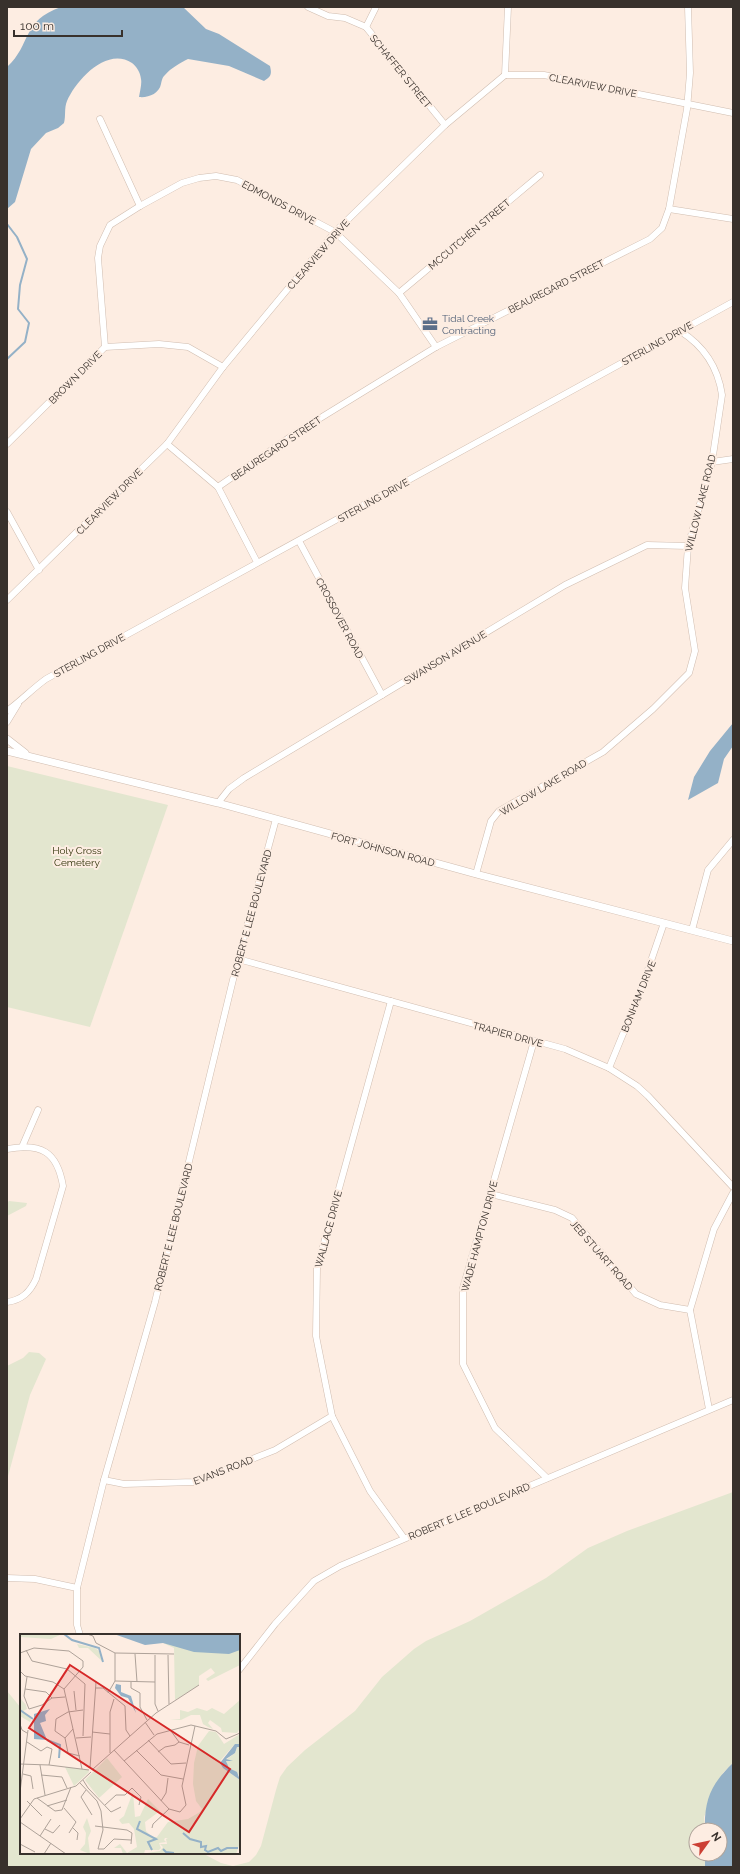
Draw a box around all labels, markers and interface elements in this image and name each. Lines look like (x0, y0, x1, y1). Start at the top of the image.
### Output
scale bar (14, 12, 122, 38)
text: 100 m (20, 19, 54, 33)
street label: SCHAFFER STREET (368, 32, 434, 110)
street label: CLEARVIEW DRIVE (548, 72, 638, 99)
street label: EDMONDS DRIVE (240, 178, 318, 227)
street label: MCCUTCHEN STREET (426, 197, 512, 272)
street label: CLEARVIEW DRIVE (285, 217, 352, 292)
street label: BEAUREGARD STREET (506, 257, 606, 315)
place label: Tidal Creek Contracting (442, 313, 496, 336)
office icon: Tidal Creek Contracting (421, 315, 439, 333)
street label: STERLING DRIVE (620, 319, 695, 368)
street label: BROWN DRIVE (47, 349, 104, 406)
street label: BEAUREGARD STREET (229, 414, 323, 483)
street label: WILLOW LAKE ROAD (683, 453, 718, 553)
street label: CLEARVIEW DRIVE (74, 466, 145, 537)
street label: STERLING DRIVE (336, 476, 411, 525)
street label: CROSSOVER ROAD (314, 576, 366, 661)
street label: SWANSON AVENUE (402, 628, 488, 686)
street label: STERLING DRIVE (52, 631, 127, 680)
street label: WILLOW LAKE ROAD (498, 757, 589, 818)
street label: FORT JOHNSON ROAD (330, 830, 436, 869)
park label: Holy Cross Cemetery (52, 845, 102, 868)
street label: ROBERT E LEE BOULEVARD (229, 848, 274, 978)
street label: BONHAM DRIVE (619, 959, 658, 1034)
street label: TRAPIER DRIVE (472, 1020, 544, 1049)
street label: ROBERT E LEE BOULEVARD (152, 1162, 195, 1292)
street label: WADE HAMPTON DRIVE (459, 1180, 500, 1293)
street label: WALLACE DRIVE (313, 1189, 344, 1269)
street label: JEB STUART ROAD (568, 1218, 635, 1292)
street label: EVANS ROAD (192, 1454, 255, 1487)
street label: ROBERT E LEE BOULEVARD (407, 1481, 532, 1542)
inset map (20, 1634, 240, 1854)
north arrow (688, 1822, 728, 1862)
text: N (708, 1830, 724, 1844)

